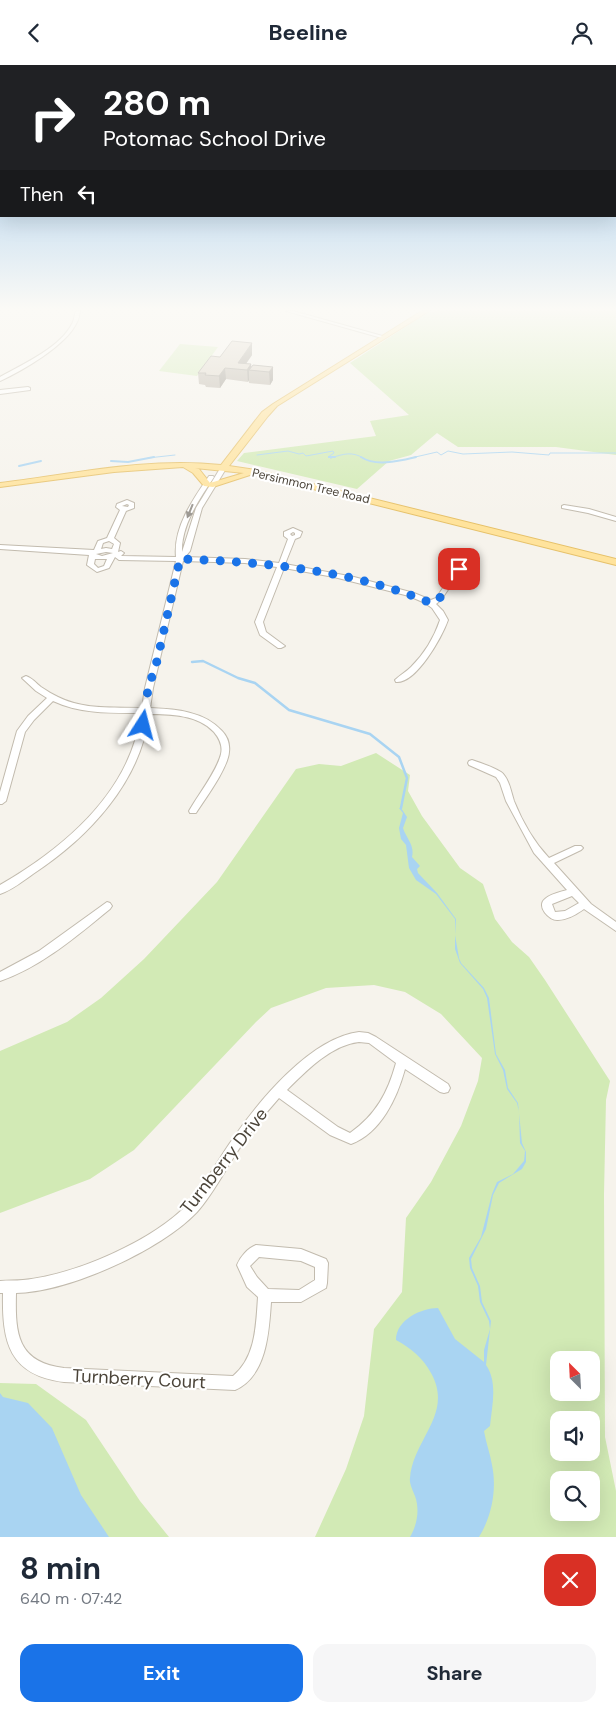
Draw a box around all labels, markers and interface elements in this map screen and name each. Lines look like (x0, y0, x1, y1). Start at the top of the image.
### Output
text: Beeline (268, 18, 348, 47)
icon: back (20, 19, 48, 47)
icon: person (568, 19, 596, 47)
text: 280 m (103, 80, 211, 126)
icon: right (20, 85, 85, 150)
text: Potomac School Drive (103, 124, 326, 153)
icon: left (73, 180, 101, 208)
text: Then (20, 182, 63, 207)
street label: Persimmon Tree Road (251, 465, 371, 507)
one-way arrow (186, 504, 194, 518)
pin (438, 548, 480, 590)
icon: arrive (445, 555, 473, 583)
position arrow (116, 698, 168, 750)
street label: Turnberry Drive (175, 1103, 273, 1219)
north arrow (550, 1351, 600, 1401)
map controls (550, 1351, 600, 1521)
street label: Turnberry Court (72, 1364, 206, 1394)
button: sound (550, 1411, 600, 1461)
button: search (550, 1471, 600, 1521)
text: 8 min (20, 1549, 101, 1588)
button: close (544, 1554, 596, 1606)
text: 640 m · 07:42 (20, 1588, 122, 1609)
button: Exit (20, 1644, 303, 1702)
button: Share (313, 1644, 596, 1702)

